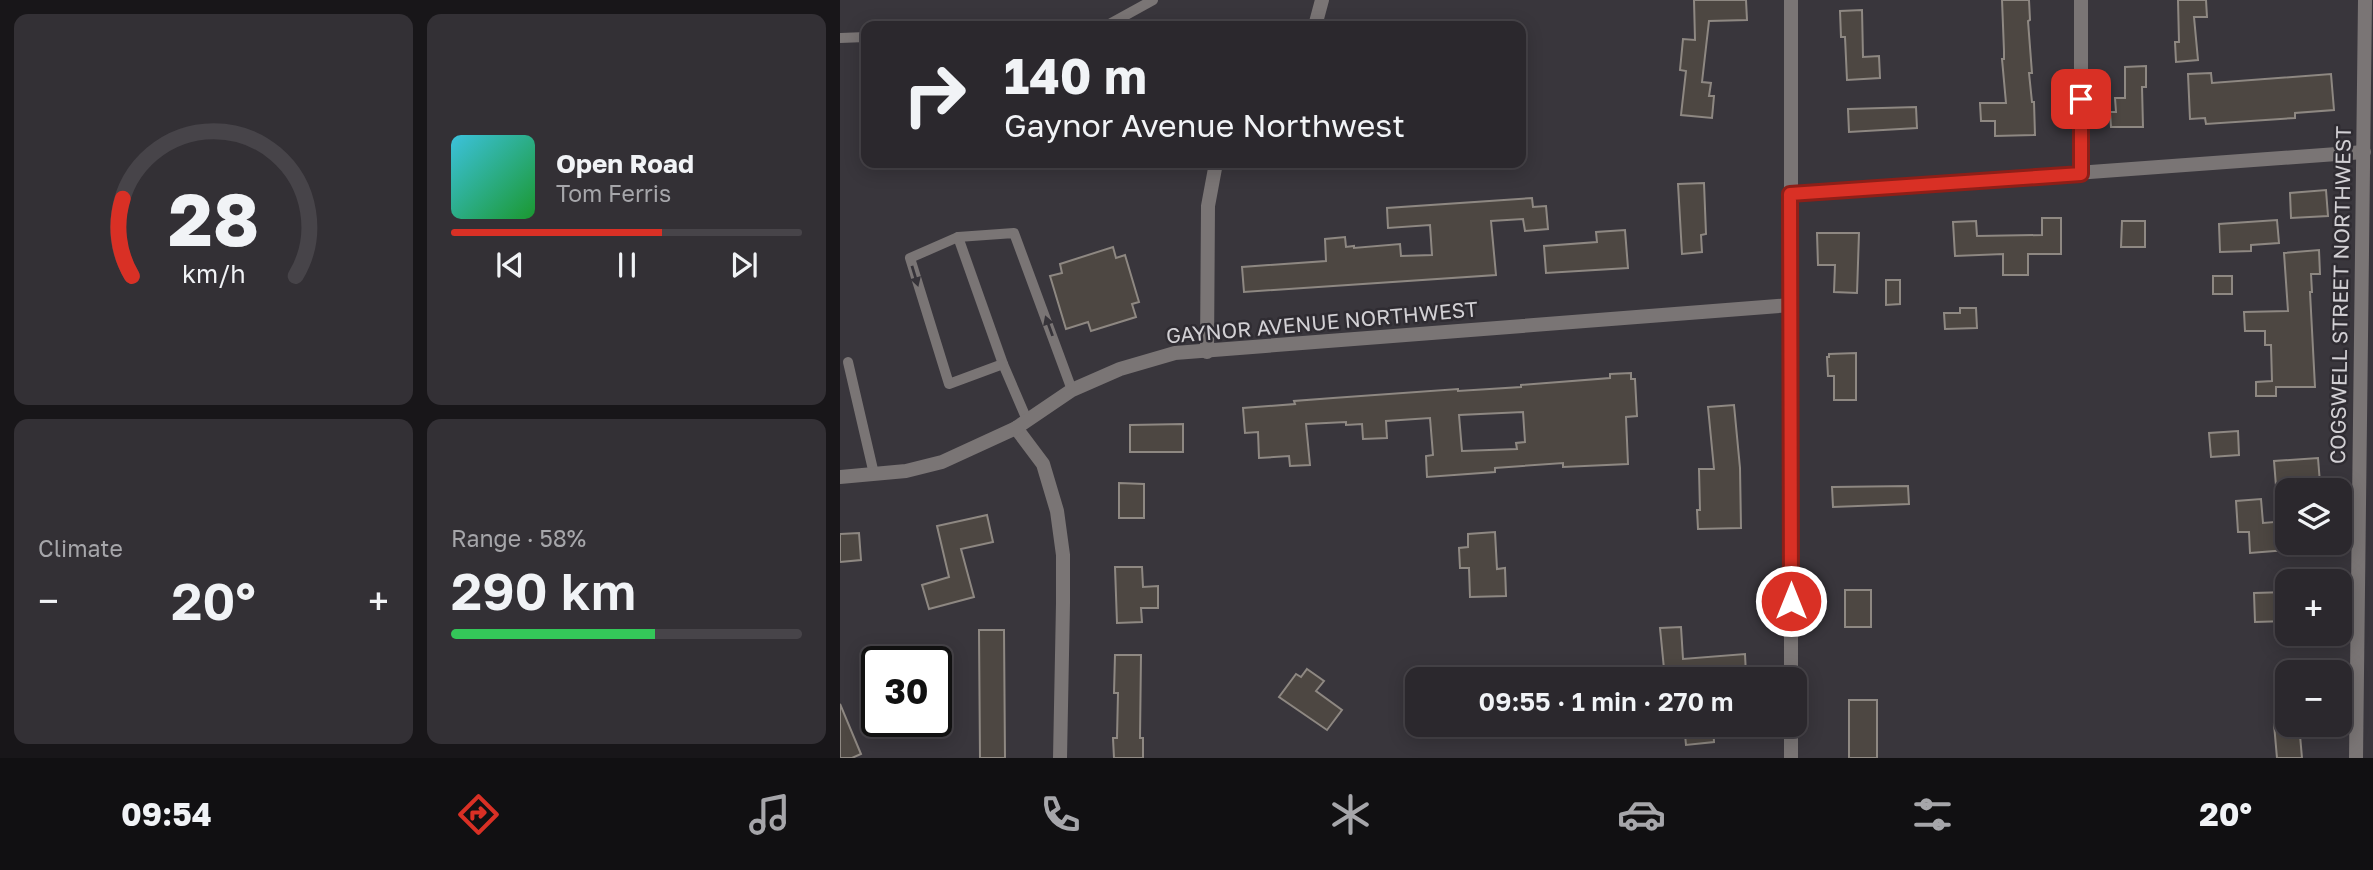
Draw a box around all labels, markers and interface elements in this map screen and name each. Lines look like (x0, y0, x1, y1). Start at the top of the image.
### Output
text: 140 m (1004, 46, 1147, 105)
icon: right (889, 49, 980, 140)
pin (2051, 69, 2111, 129)
icon: arrive (2062, 80, 2100, 118)
text: Gaynor Avenue Northwest (1004, 106, 1405, 144)
street label: COGSWELL STREET NORTHWEST (2324, 126, 2356, 464)
text: Open Road (556, 148, 694, 179)
text: 28 (168, 175, 259, 262)
text: Tom Ferris (556, 179, 671, 207)
icon: previous (491, 246, 529, 284)
icon: pause (608, 246, 646, 284)
icon: next (725, 246, 763, 284)
text: km/h (182, 258, 245, 289)
one-way arrow (911, 266, 921, 287)
street label: GAYNOR AVENUE NORTHWEST (1165, 295, 1479, 349)
one-way arrow (1043, 316, 1054, 337)
map controls (2275, 478, 2352, 737)
button: layers (2275, 478, 2352, 555)
text: Range · 58% (451, 524, 586, 552)
text: Climate (38, 534, 123, 562)
text: 290 km (451, 559, 636, 621)
position arrow (1754, 564, 1828, 638)
text: 20° (171, 569, 256, 631)
button: + (2275, 569, 2352, 646)
text: − (38, 578, 59, 623)
text: + (368, 578, 389, 623)
speed limit sign: 30 (861, 646, 952, 737)
button: − (2275, 660, 2352, 737)
text: 09:55 · 1 min · 270 m (1479, 686, 1733, 717)
icon: directions (454, 790, 503, 839)
icon: music (745, 790, 794, 839)
icon: phone (1036, 790, 1085, 839)
icon: climate (1326, 790, 1375, 839)
icon: car (1617, 790, 1666, 839)
icon: filters (1908, 790, 1957, 839)
text: 09:54 (121, 795, 212, 833)
text: 20° (2199, 795, 2252, 833)

